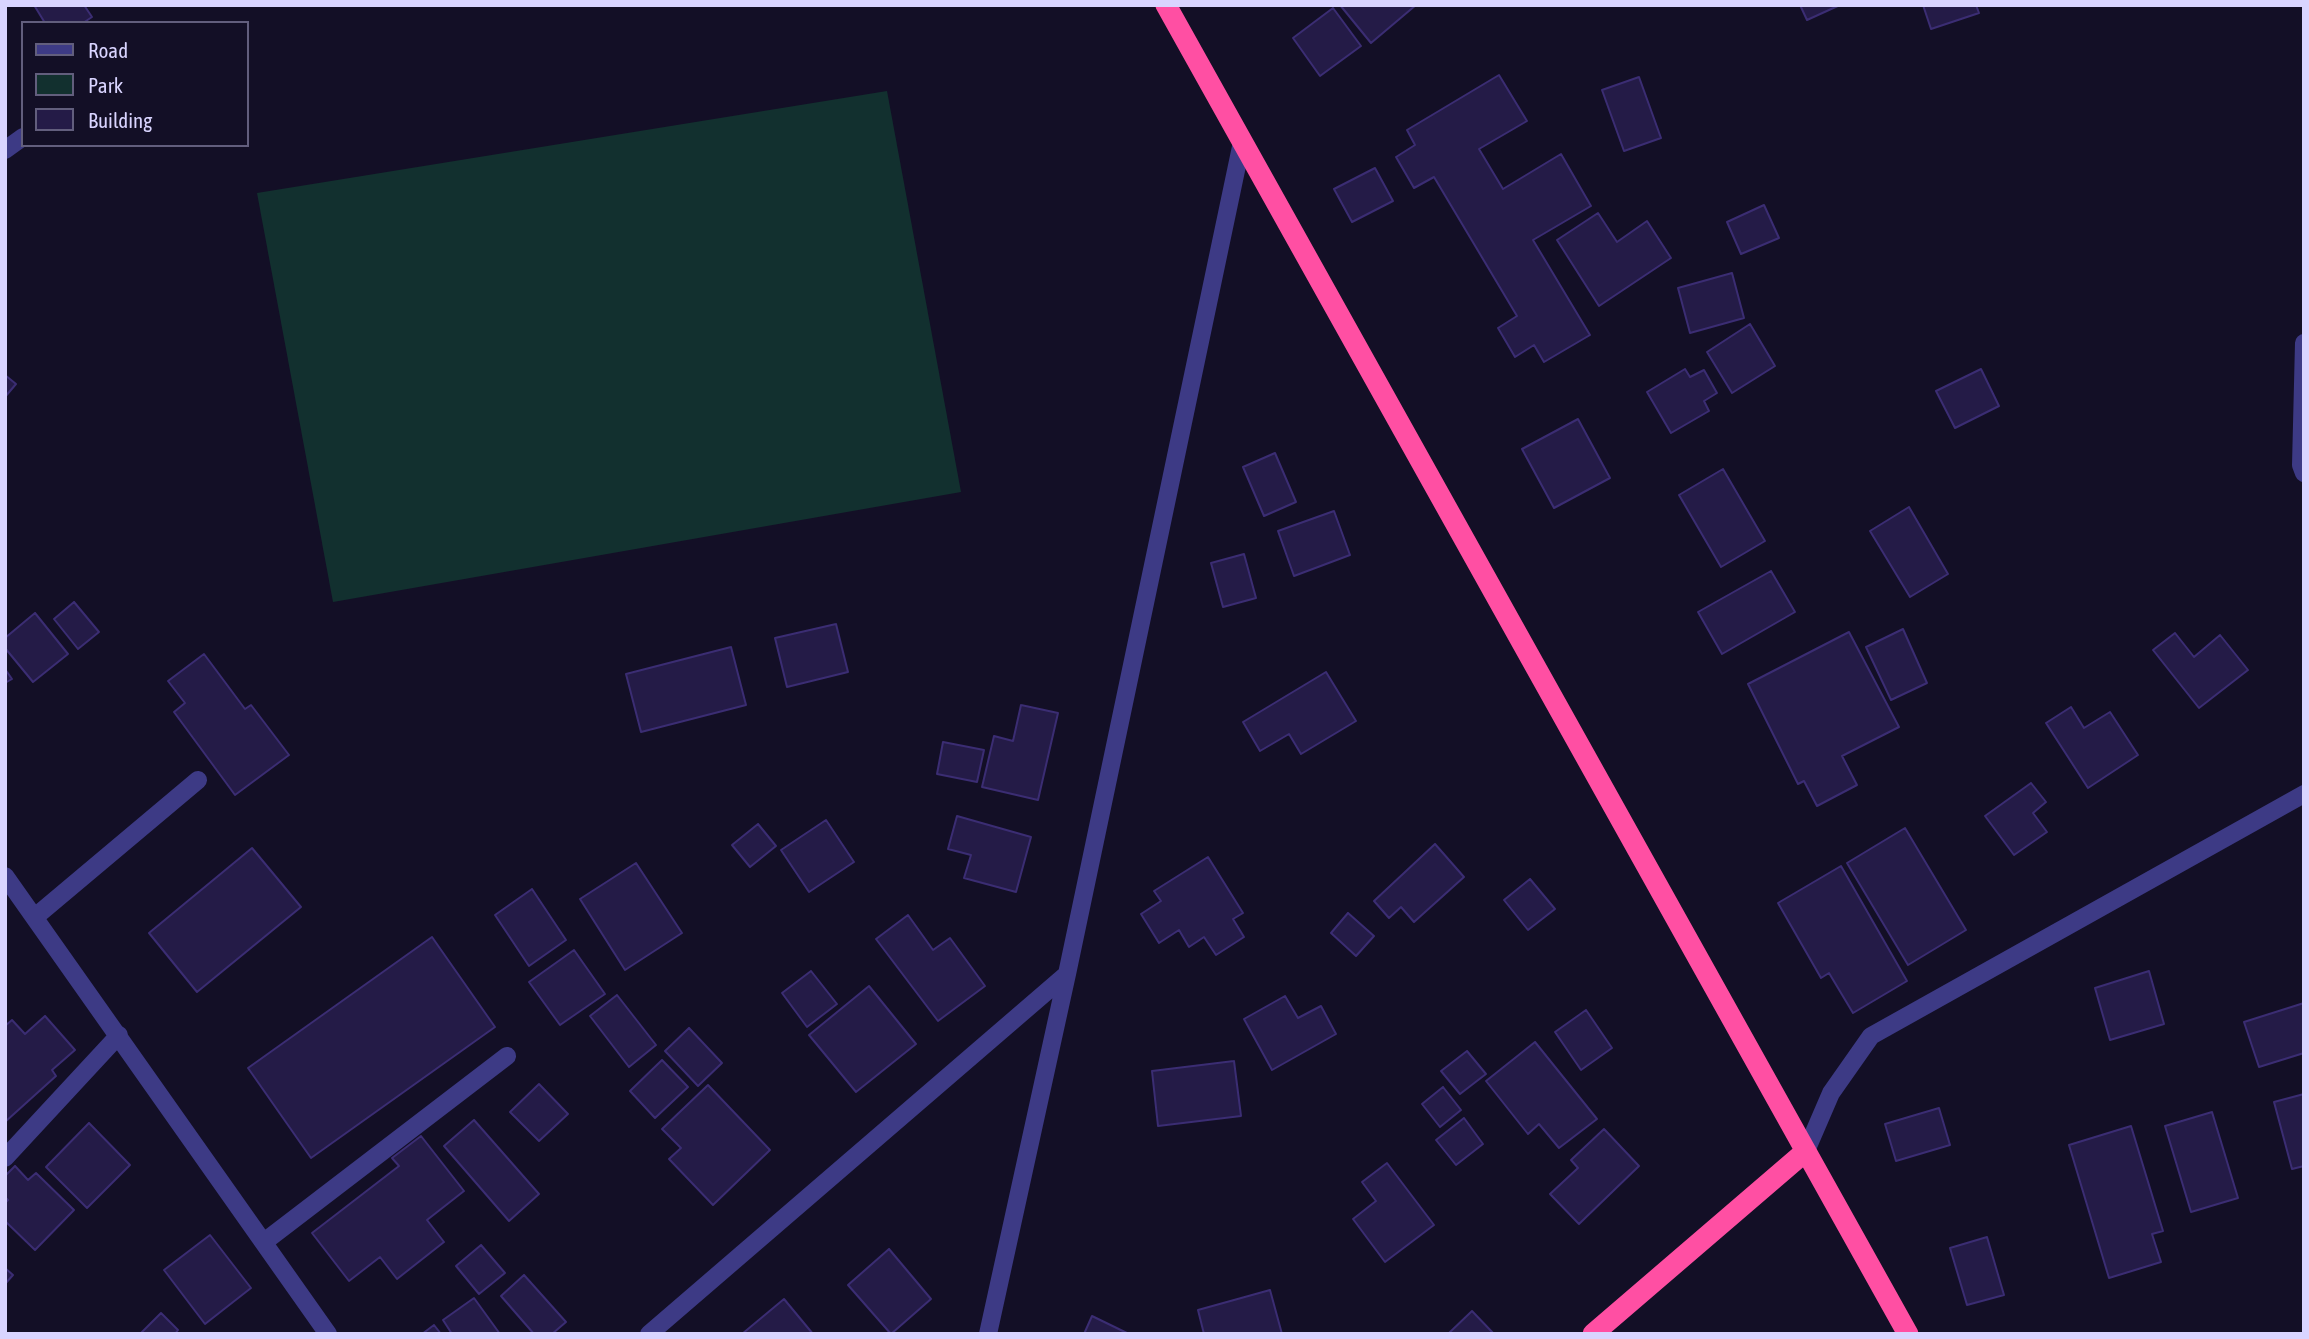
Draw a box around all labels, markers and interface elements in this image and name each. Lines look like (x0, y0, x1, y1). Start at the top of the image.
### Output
legend (21, 21, 248, 147)
text: Road (88, 38, 128, 62)
text: Park (88, 73, 123, 97)
text: Building (88, 108, 152, 132)

